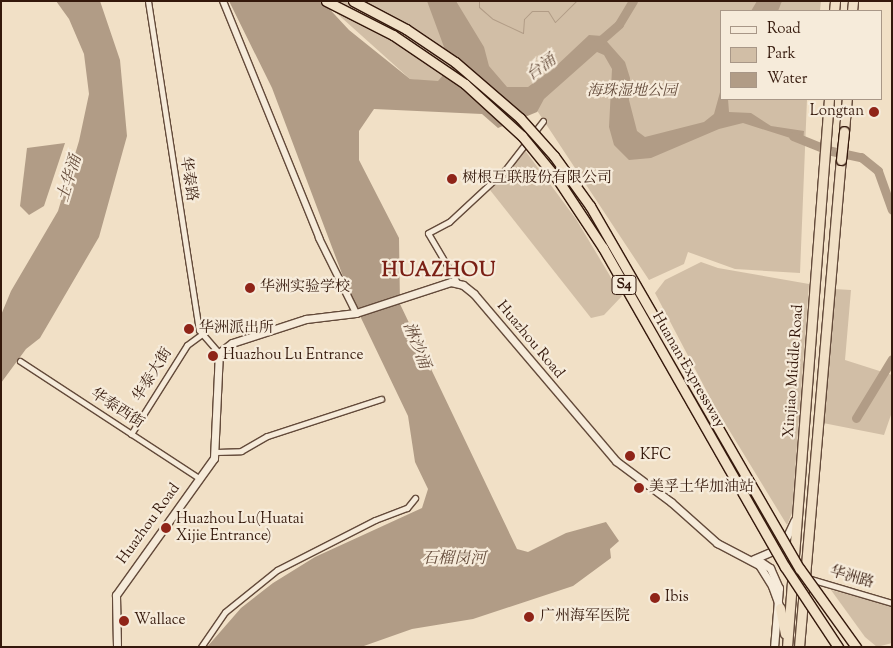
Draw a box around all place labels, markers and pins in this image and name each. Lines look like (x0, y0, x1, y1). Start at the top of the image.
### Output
place label: Longtan (810, 103, 864, 121)
marker: Longtan (868, 106, 880, 118)
place label: 树根互联股份有限公司 (462, 170, 612, 188)
marker: 树根互联股份有限公司 (446, 173, 458, 185)
place label: 华洲实验学校 (260, 279, 350, 297)
marker: 华洲实验学校 (244, 282, 256, 294)
place label: 华洲派出所 (199, 320, 274, 338)
marker: 华洲派出所 (183, 323, 195, 335)
place label: Huazhou Lu Entrance (223, 347, 364, 365)
marker: Huazhou Lu Entrance (207, 350, 219, 362)
place label: KFC (640, 447, 671, 465)
marker: KFC (624, 450, 636, 462)
place label: 美孚土华加油站 (649, 479, 754, 497)
marker: 美孚土华加油站 (633, 482, 645, 494)
place label: Huazhou Lu(Huatai Xijie Entrance) (176, 510, 304, 545)
marker: Huazhou Lu(Huatai Xijie Entrance) (160, 522, 172, 534)
place label: Ibis (665, 589, 689, 607)
marker: Ibis (649, 592, 661, 604)
place label: 广州海军医院 (540, 608, 630, 626)
marker: 广州海军医院 (522, 610, 536, 624)
place label: Wallace (134, 612, 186, 630)
marker: Wallace (118, 615, 130, 627)

